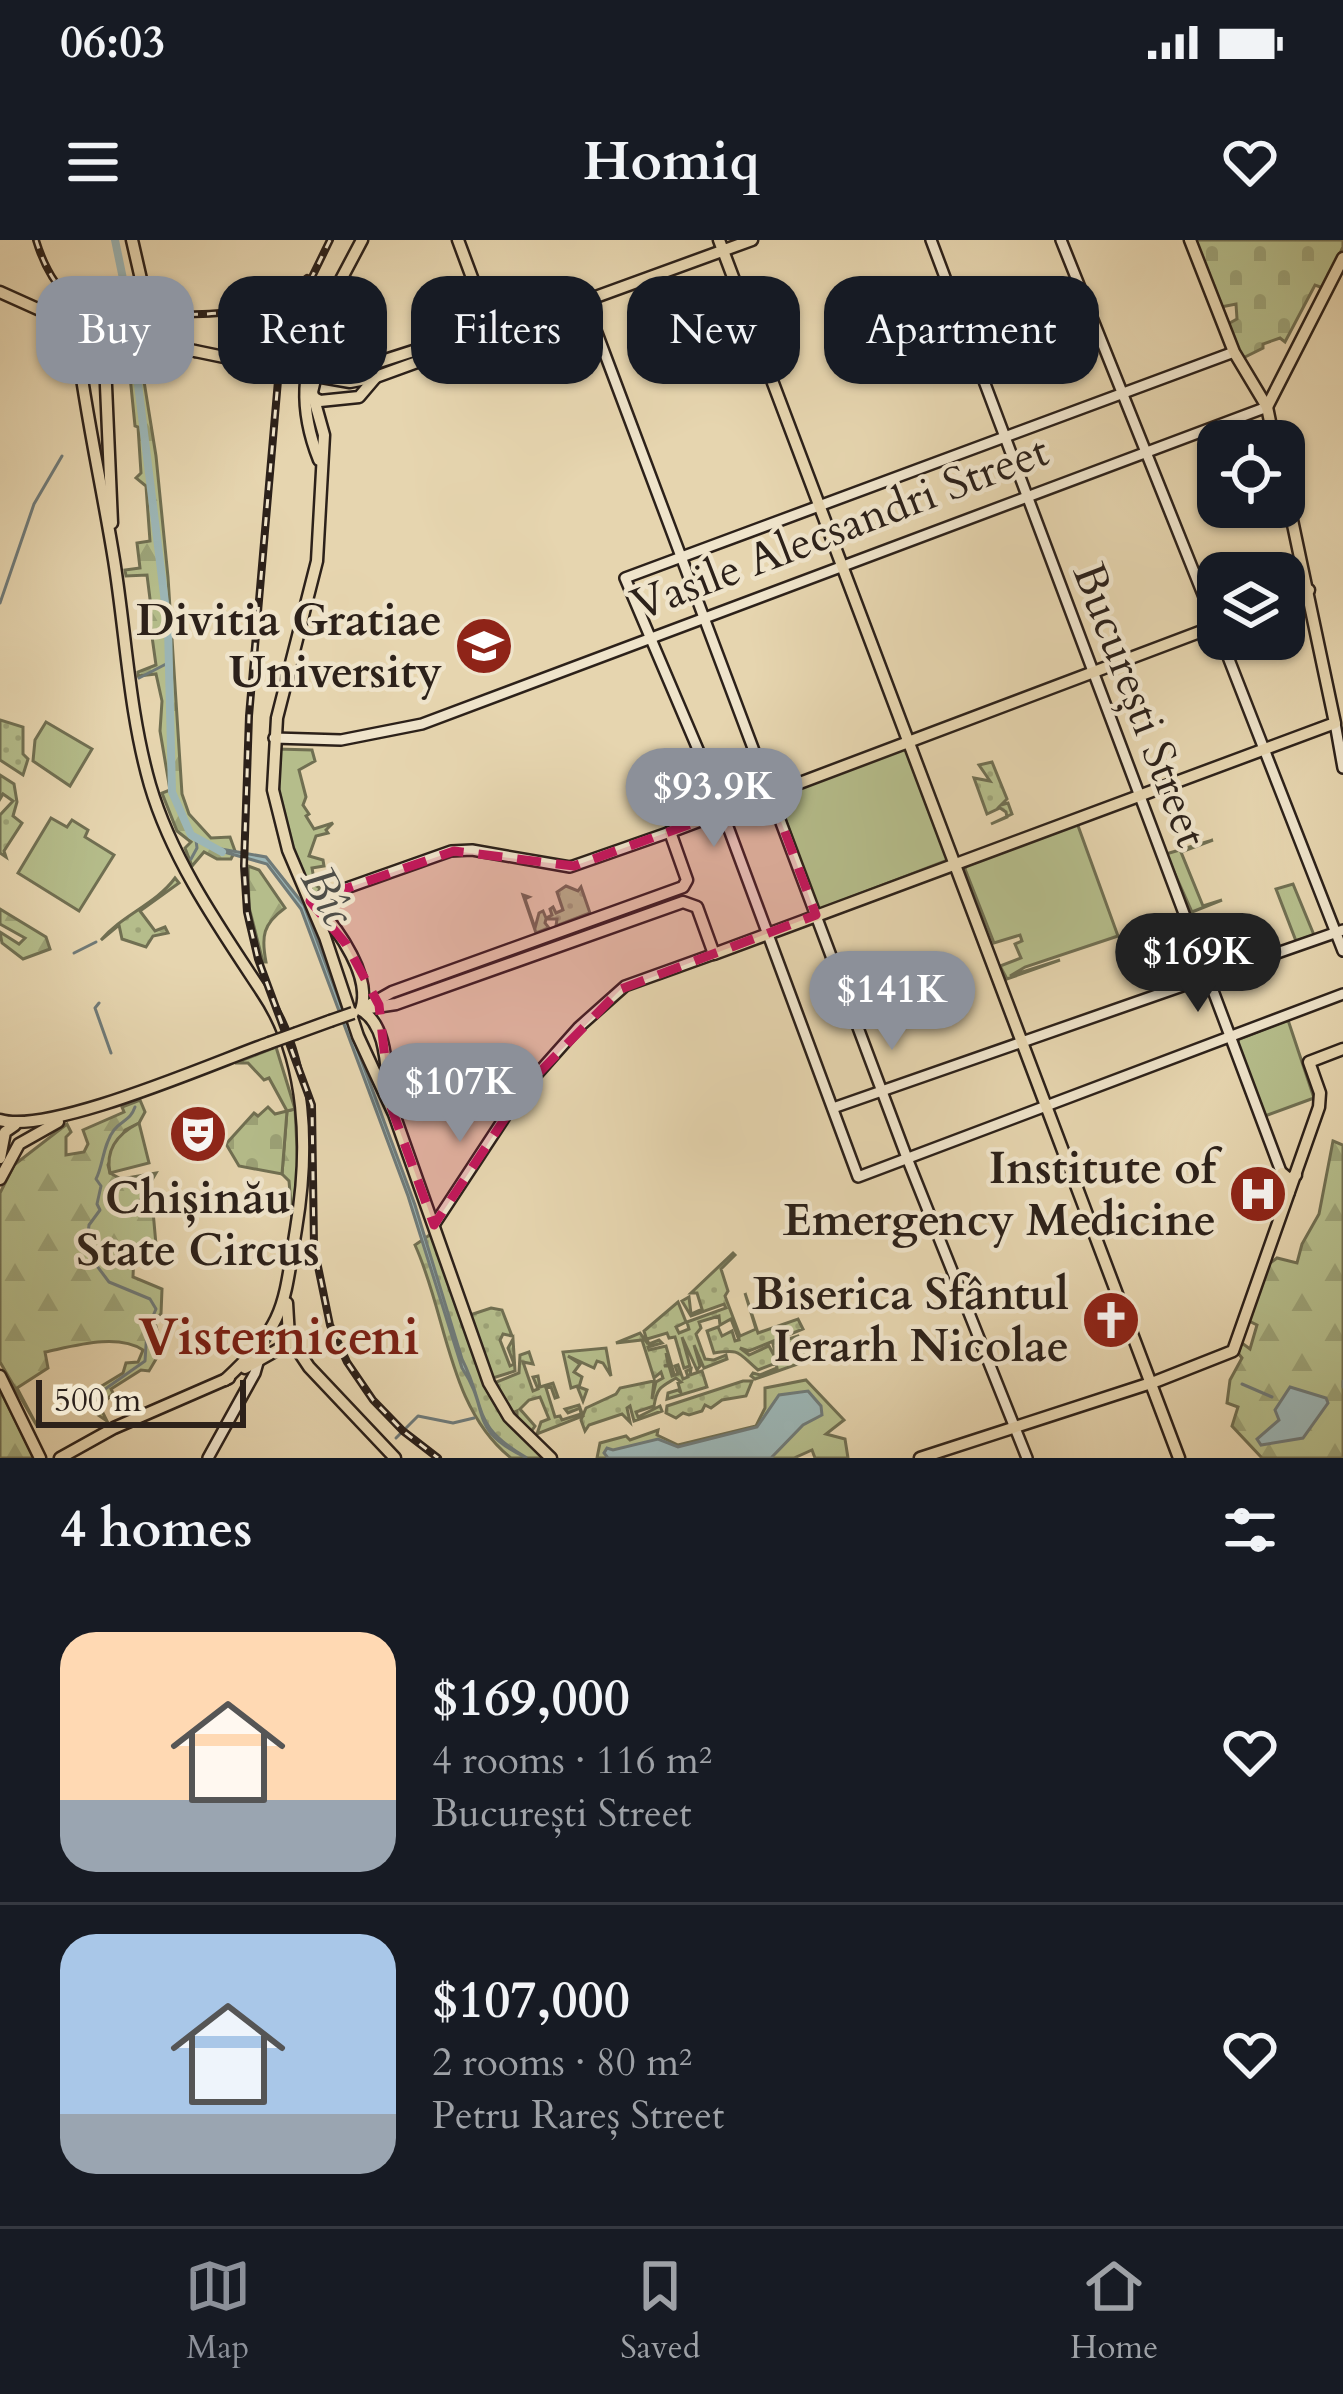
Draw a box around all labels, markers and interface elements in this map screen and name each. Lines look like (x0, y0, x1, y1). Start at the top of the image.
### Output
text: 06:03 (60, 12, 165, 73)
text: Homiq (583, 126, 760, 199)
icon: menu (60, 129, 126, 195)
icon: heart (1217, 129, 1283, 195)
chip: Buy (36, 276, 194, 384)
chip: Rent (218, 276, 387, 384)
chip: Filters (411, 276, 603, 384)
chip: New (627, 276, 800, 384)
chip: Apartment (824, 276, 1099, 384)
street label: Vasile Alecsandri Street (623, 420, 1057, 636)
map controls (1197, 420, 1305, 660)
button: locate (1197, 420, 1305, 528)
button: layers (1197, 552, 1305, 660)
street label: București Street (1058, 554, 1222, 856)
place label: Divitia Gratiae University (136, 590, 442, 703)
school or university icon: Divitia Gratiae University (453, 615, 515, 677)
pin: $93.9K (616, 748, 812, 850)
text: $93.9K (653, 760, 775, 813)
water label: Bîc (285, 854, 371, 938)
pin: $169K (1114, 913, 1282, 1015)
text: $169K (1142, 925, 1254, 978)
pin: $141K (808, 951, 976, 1053)
text: $141K (836, 963, 948, 1016)
pin: $107K (376, 1043, 544, 1145)
text: $107K (404, 1055, 516, 1108)
theatre icon: Chișinău State Circus (167, 1103, 229, 1165)
place label: Institute of Emergency Medicine (783, 1138, 1223, 1251)
hospital icon: Institute of Emergency Medicine (1227, 1163, 1289, 1225)
place label: Chișinău State Circus (76, 1168, 320, 1281)
place label: Biserica Sfântul Ierarh Nicolae (752, 1264, 1069, 1377)
church icon: Biserica Sfântul Ierarh Nicolae (1080, 1289, 1142, 1351)
district label: Visterniceni (138, 1303, 420, 1373)
scale bar (36, 1374, 246, 1427)
text: 500 m (54, 1378, 141, 1423)
text: 4 homes (60, 1495, 252, 1565)
icon: filters (1217, 1497, 1283, 1563)
text: $169,000 (432, 1664, 630, 1734)
icon: home (156, 1680, 300, 1824)
icon: heart (1217, 1719, 1283, 1785)
text: 4 rooms · 116 m² (432, 1734, 712, 1787)
text: București Street (432, 1787, 692, 1840)
text: $107,000 (432, 1966, 630, 2036)
icon: home (156, 1982, 300, 2126)
icon: heart (1217, 2021, 1283, 2087)
text: 2 rooms · 80 m² (432, 2036, 692, 2089)
text: Petru Rareș Street (432, 2089, 724, 2142)
tab: Map (185, 2253, 251, 2370)
tab: Saved (620, 2253, 700, 2370)
tab: Home (1070, 2253, 1158, 2370)

